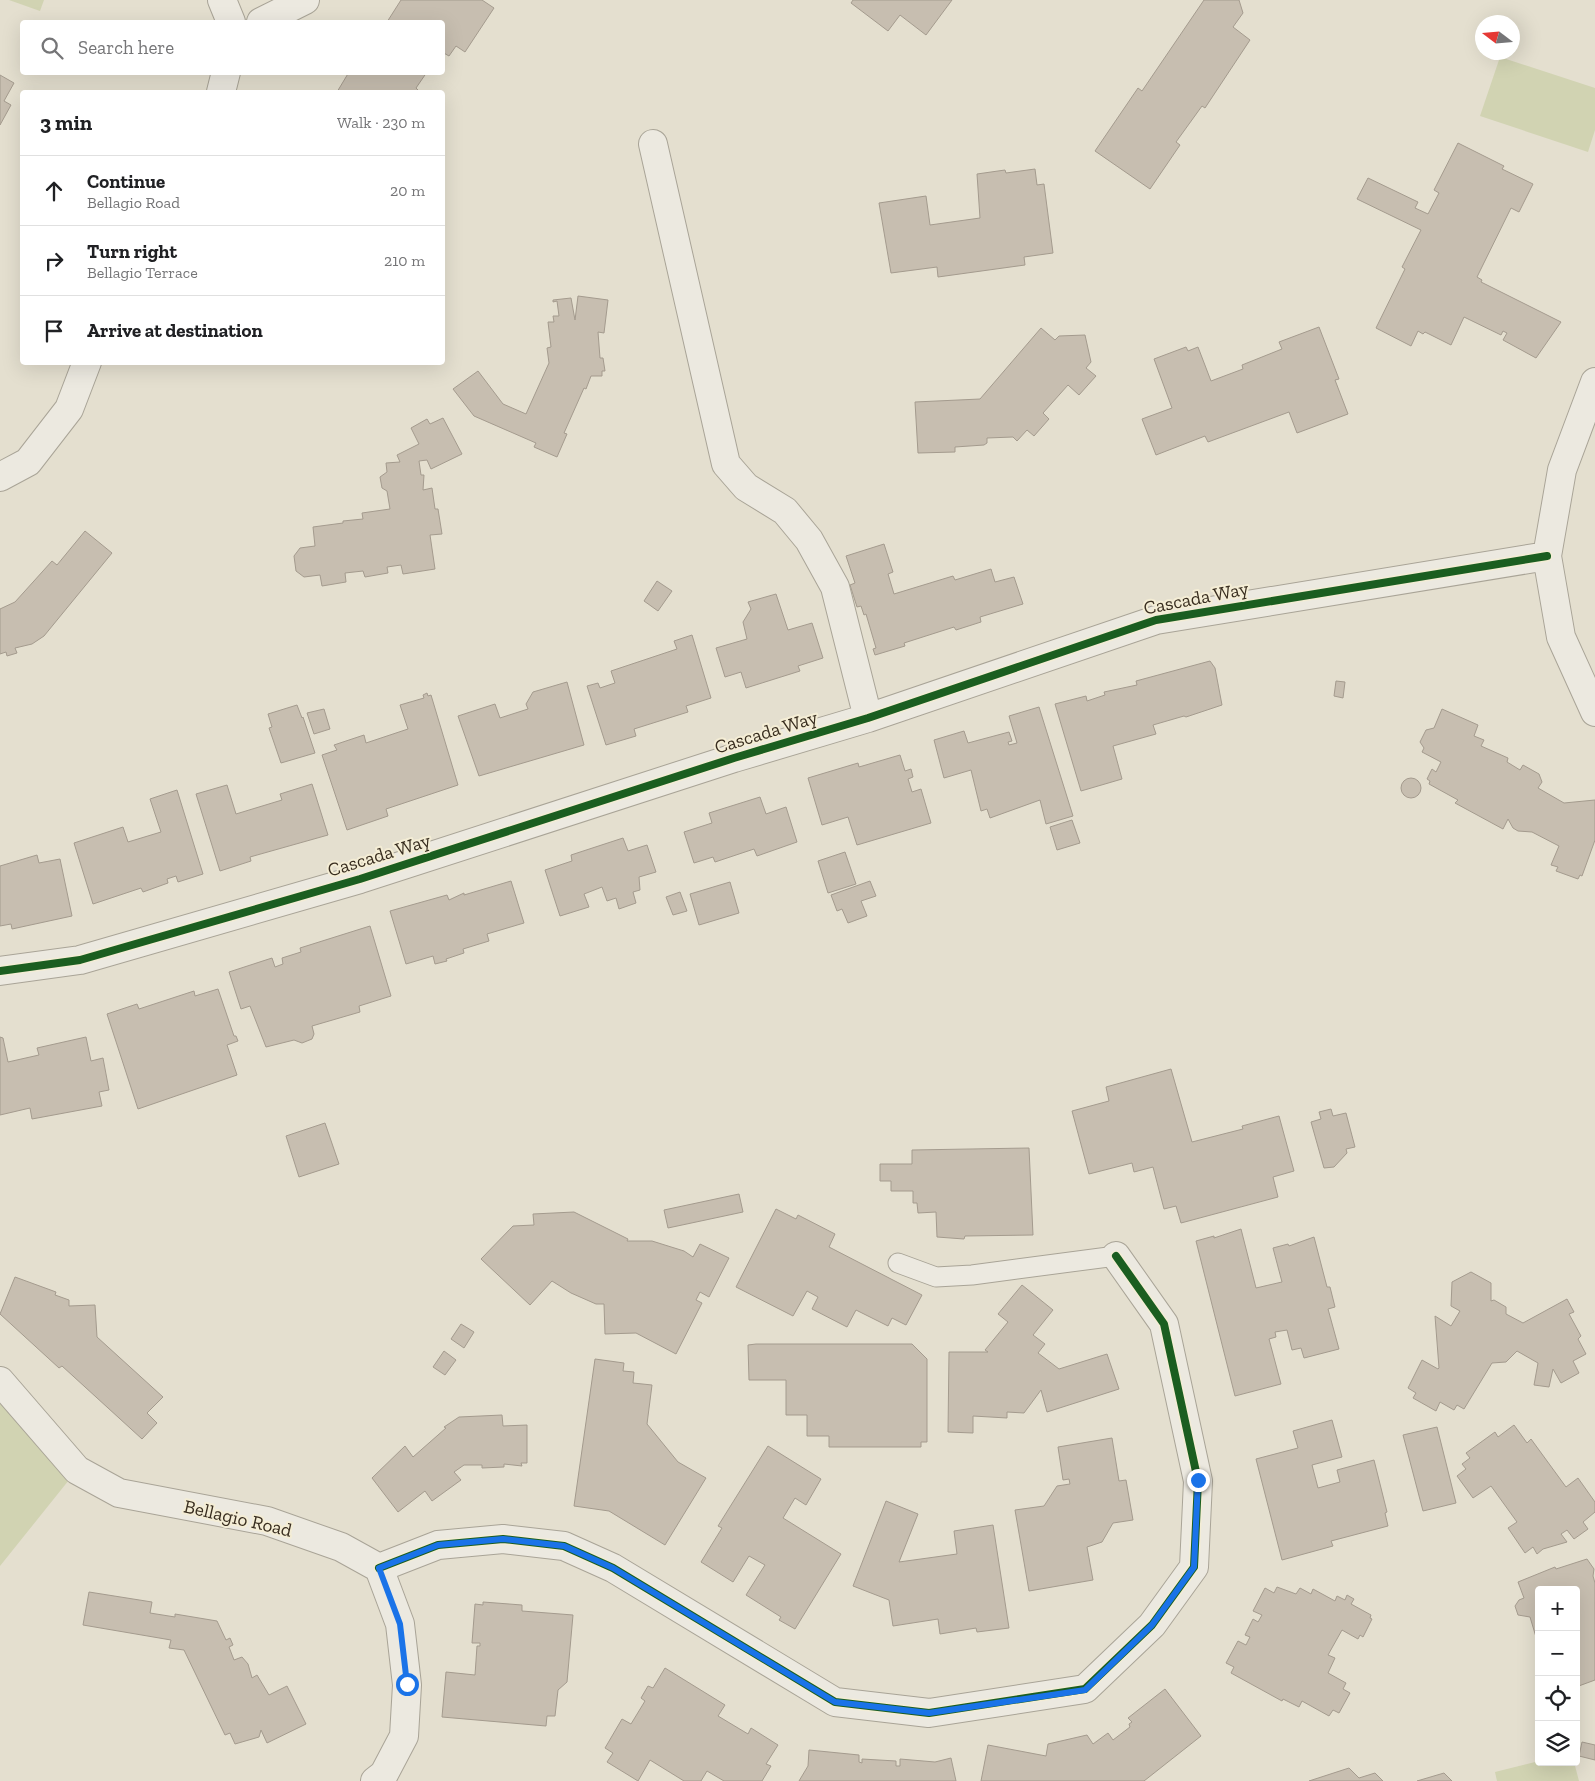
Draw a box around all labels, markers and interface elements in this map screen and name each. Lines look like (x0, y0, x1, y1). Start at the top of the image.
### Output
north arrow (1475, 15, 1520, 60)
search box (20, 20, 445, 75)
icon: search (38, 34, 66, 62)
text: Search here (78, 36, 174, 59)
text: 3 min (40, 110, 92, 135)
text: Walk · 230 m (337, 113, 425, 132)
text: Continue (87, 170, 165, 193)
icon: ahead (40, 177, 68, 205)
text: 20 m (390, 181, 425, 200)
text: Bellagio Road (87, 193, 180, 212)
text: Turn right (87, 240, 177, 263)
icon: right (40, 247, 68, 275)
text: 210 m (384, 251, 425, 270)
text: Bellagio Terrace (87, 263, 198, 282)
icon: arrive (40, 317, 68, 345)
text: Arrive at destination (87, 319, 263, 342)
street label: Cascada Way (1142, 577, 1251, 619)
street label: Cascada Way (712, 705, 821, 759)
street label: Cascada Way (325, 828, 434, 882)
route end (1187, 1469, 1210, 1492)
street label: Bellagio Road (182, 1494, 295, 1542)
map controls (1535, 1586, 1580, 1766)
button: + (1535, 1586, 1580, 1631)
button: − (1535, 1631, 1580, 1676)
route start (396, 1673, 419, 1696)
button: locate (1535, 1676, 1580, 1721)
button: layers (1535, 1721, 1580, 1766)

